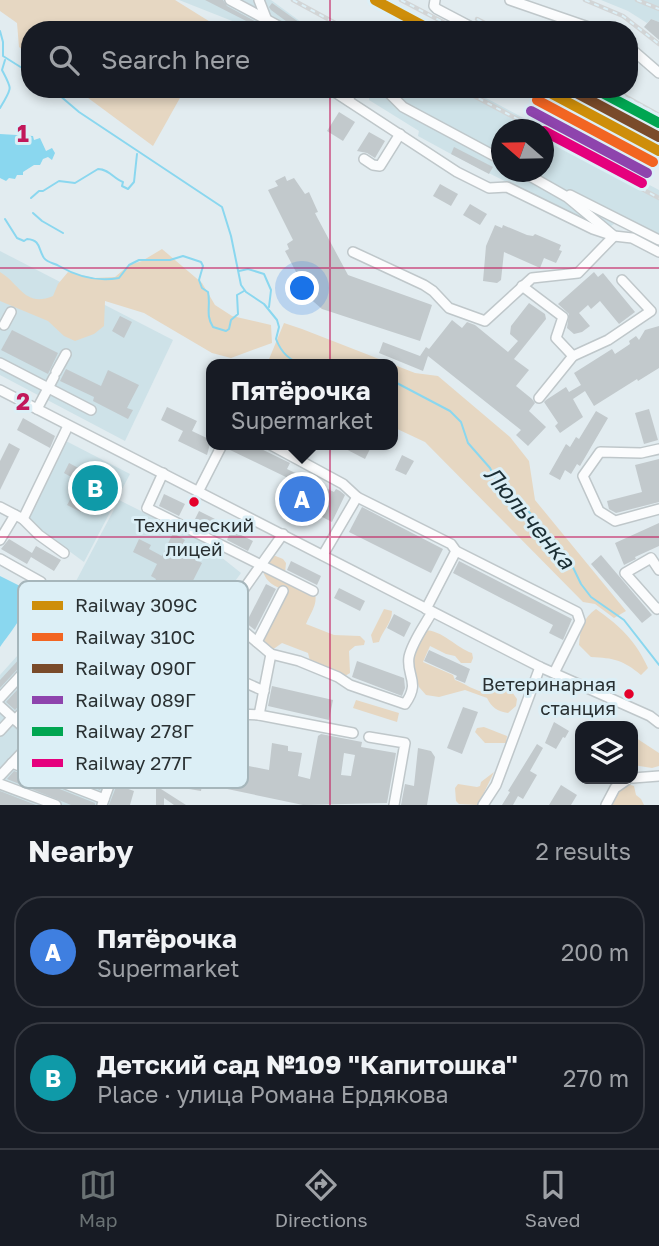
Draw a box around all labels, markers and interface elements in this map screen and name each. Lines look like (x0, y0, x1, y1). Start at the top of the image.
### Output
search box (21, 21, 638, 98)
icon: search (45, 41, 83, 79)
text: Search here (101, 44, 250, 75)
text: 1 (17, 119, 29, 147)
north arrow (491, 119, 554, 182)
your location (285, 271, 319, 305)
popup (206, 359, 398, 450)
text: Пятёрочка (231, 375, 371, 406)
text: 2 (16, 387, 30, 415)
text: Supermarket (231, 406, 373, 434)
water label: Люльченка (479, 460, 582, 575)
pin: B (72, 462, 118, 514)
pin: A (279, 473, 325, 525)
marker: Технический лицей (187, 495, 201, 509)
place label: Технический лицей (134, 513, 254, 560)
legend (18, 581, 248, 788)
text: Railway 309С (75, 593, 198, 616)
text: Railway 310С (75, 625, 195, 648)
text: Railway 090Г (75, 656, 196, 679)
place label: Ветеринарная станция (482, 672, 616, 719)
marker: Ветеринарная станция (622, 687, 636, 701)
text: Railway 089Г (75, 688, 196, 711)
text: Railway 278Г (75, 719, 194, 742)
map controls (575, 721, 638, 784)
button: layers (575, 721, 638, 784)
text: Railway 277Г (75, 751, 192, 774)
text: Nearby (28, 833, 133, 869)
text: 2 results (535, 837, 631, 865)
text: Пятёрочка (97, 923, 237, 954)
text: A (45, 938, 61, 966)
text: 200 m (561, 938, 629, 966)
text: Supermarket (97, 954, 240, 982)
text: Детский сад №109 "Капитошка" (97, 1049, 518, 1080)
text: B (45, 1064, 61, 1092)
text: 270 m (563, 1064, 629, 1092)
text: Place · улица Романа Ердякова (97, 1080, 449, 1108)
tab: Map (79, 1166, 117, 1231)
tab: Directions (275, 1166, 368, 1231)
tab: Saved (525, 1166, 580, 1231)

